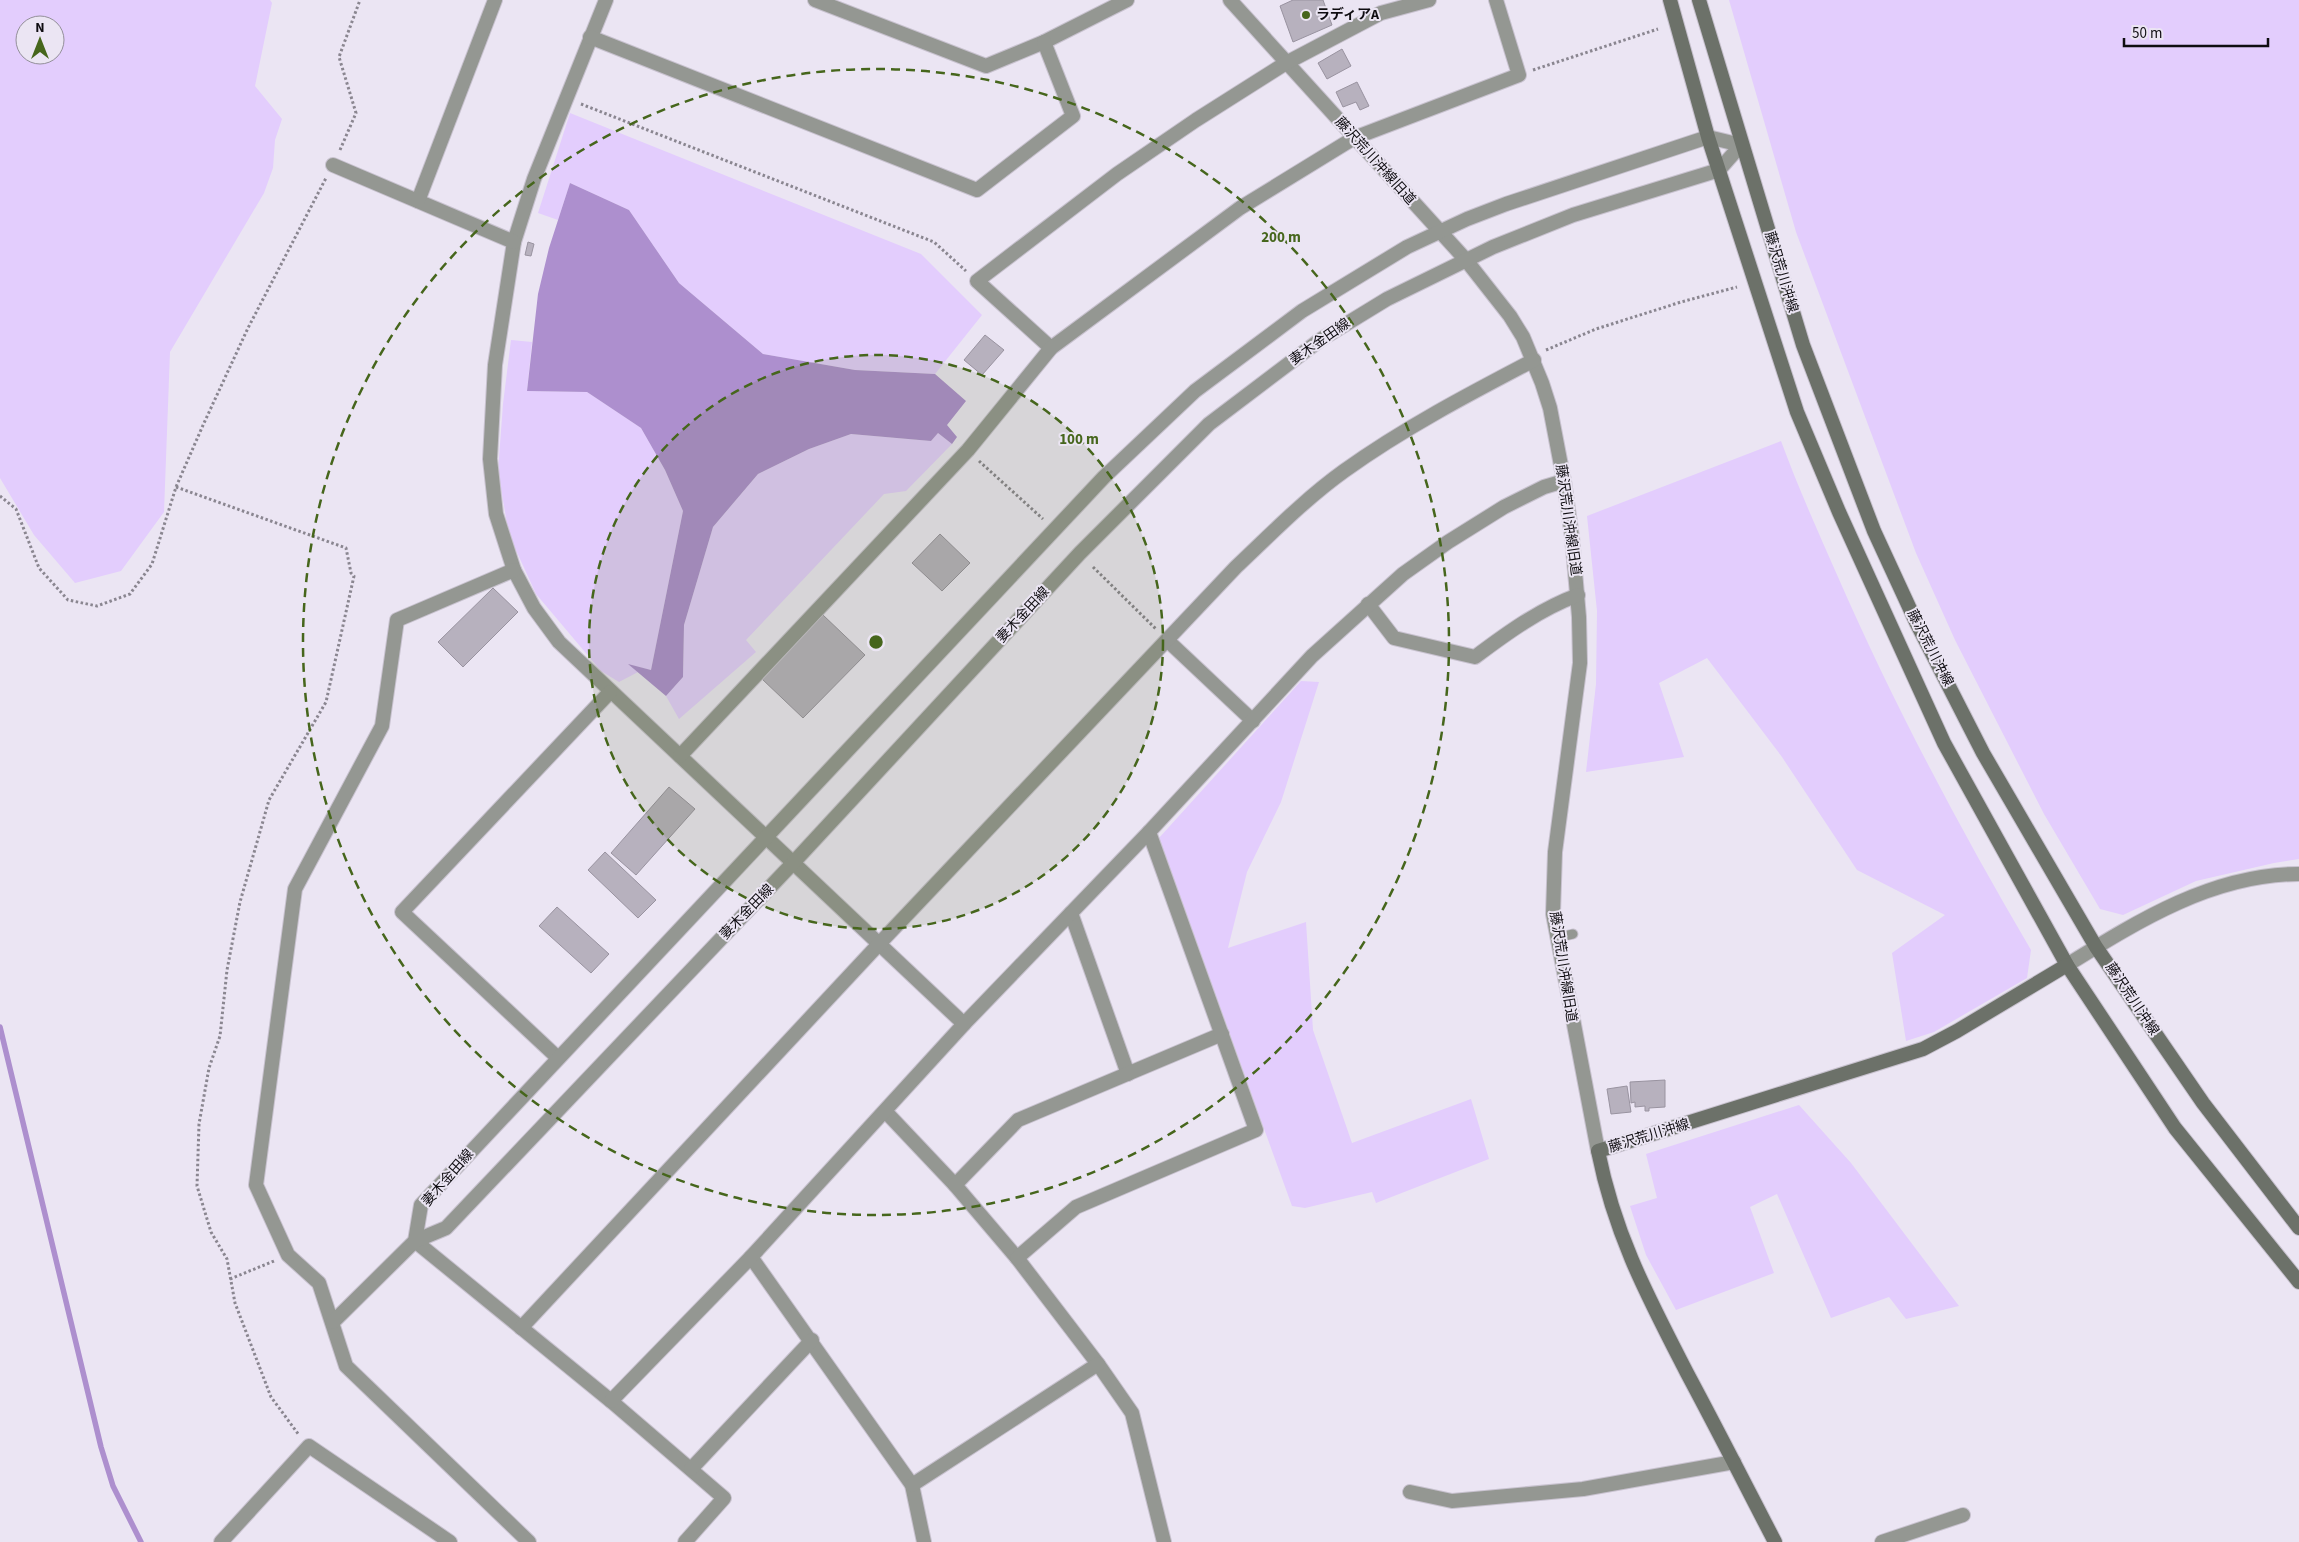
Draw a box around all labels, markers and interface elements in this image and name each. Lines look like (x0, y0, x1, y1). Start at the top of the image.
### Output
place label: ラディアA (1316, 5, 1380, 25)
marker: ラディアA (1300, 9, 1312, 21)
north arrow (15, 15, 65, 65)
scale bar (2124, 15, 2268, 47)
text: N (35, 18, 45, 38)
text: 50 m (2132, 23, 2162, 44)
street label: 藤沢荒川沖線旧道 (1330, 113, 1420, 209)
text: 200 m (1261, 227, 1301, 248)
street label: 藤沢荒川沖線 (1759, 229, 1803, 315)
street label: 妻木金田線 (1286, 314, 1354, 370)
text: 100 m (1059, 429, 1099, 450)
street label: 藤沢荒川沖線旧道 (1550, 463, 1586, 577)
street label: 妻木金田線 (992, 583, 1054, 647)
street label: 藤沢荒川沖線 (1902, 606, 1958, 690)
centre of rings (867, 633, 885, 651)
street label: 妻木金田線 (715, 880, 779, 944)
street label: 藤沢荒川沖線旧道 (1544, 910, 1582, 1024)
street label: 藤沢荒川沖線 (2100, 959, 2164, 1039)
street label: 藤沢荒川沖線 (1606, 1114, 1692, 1158)
street label: 妻木金田線 (417, 1145, 479, 1211)

